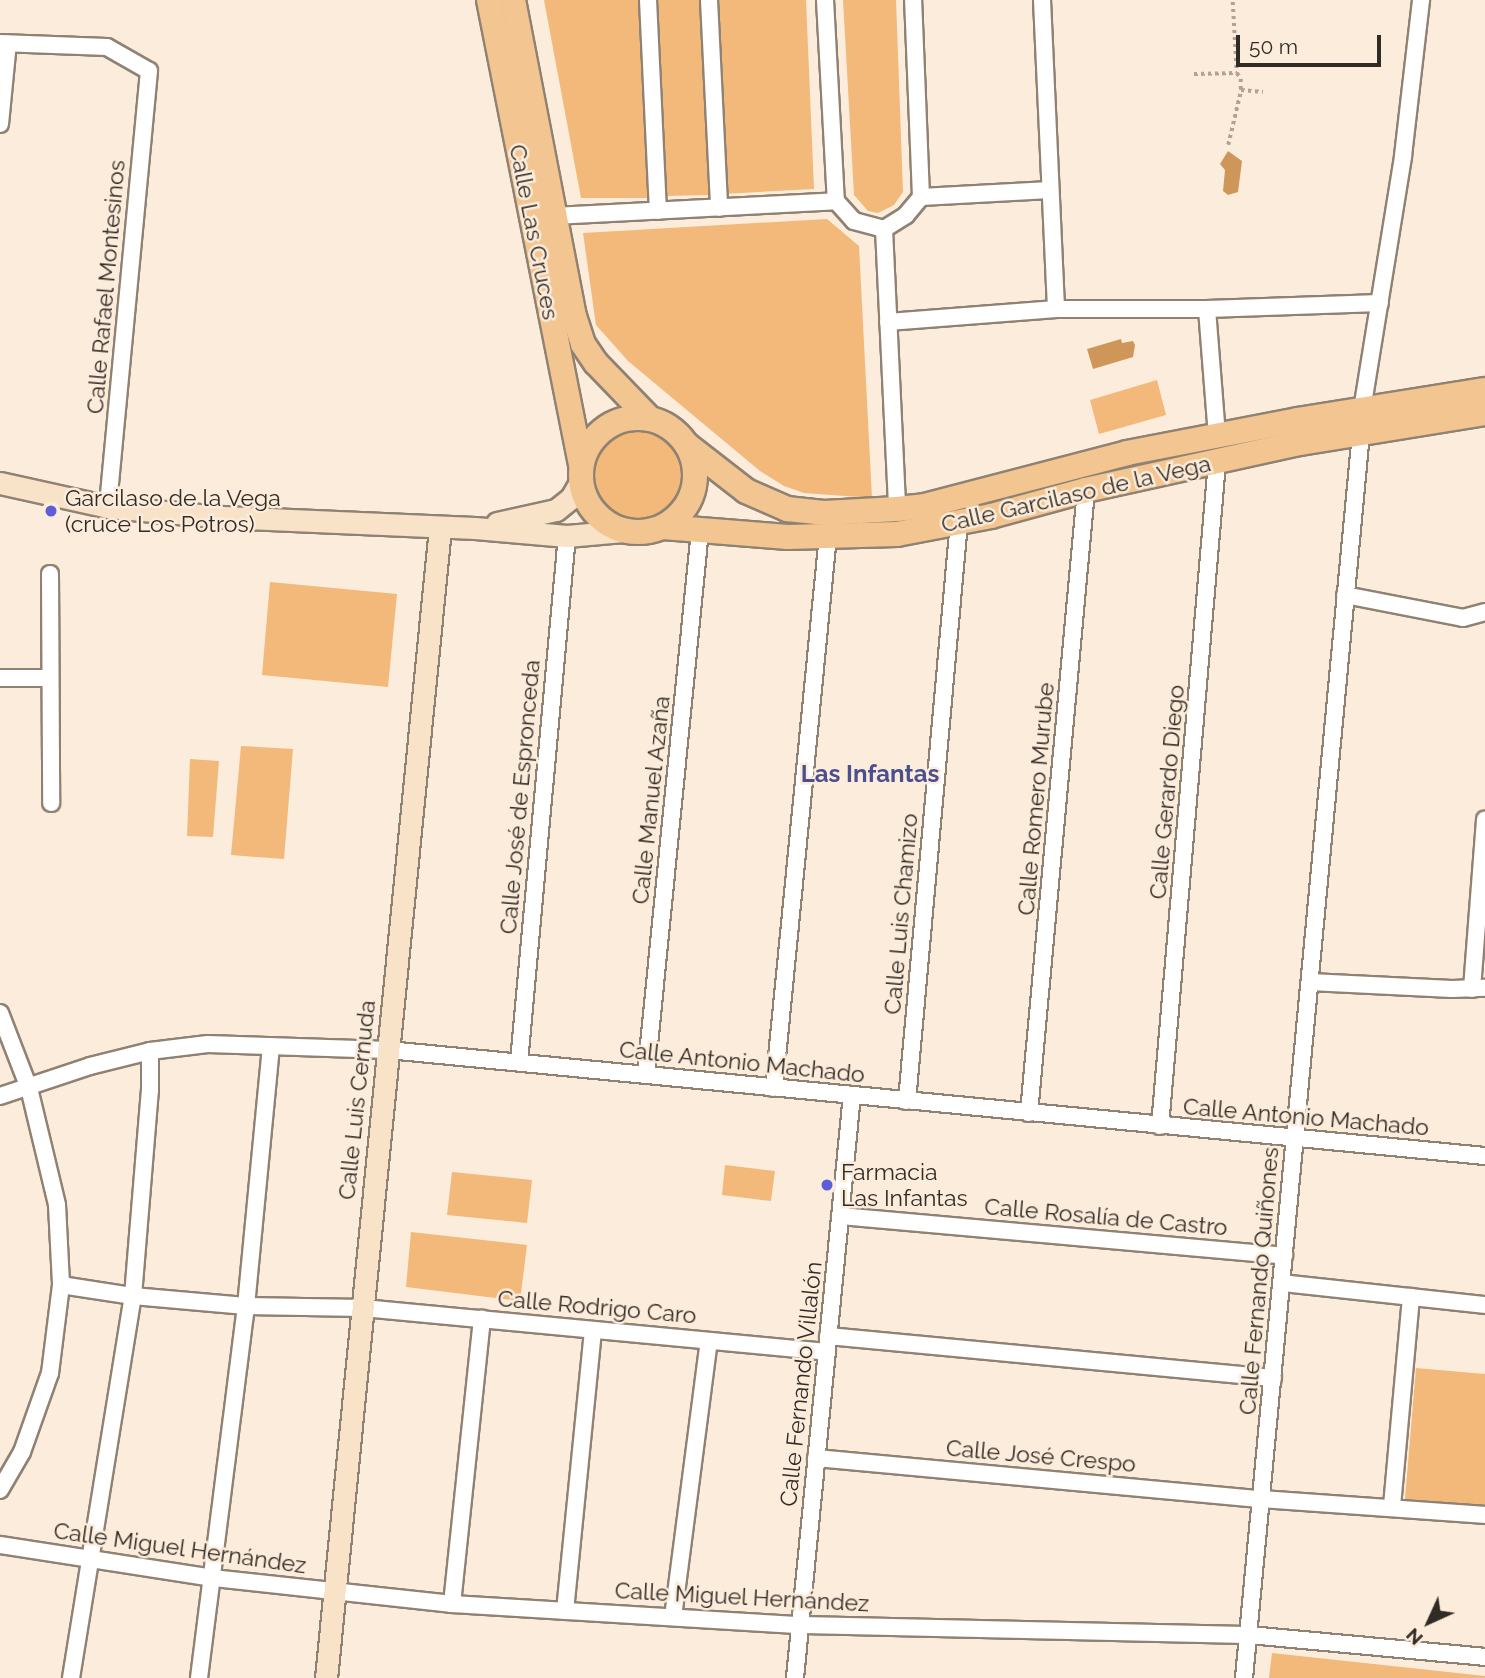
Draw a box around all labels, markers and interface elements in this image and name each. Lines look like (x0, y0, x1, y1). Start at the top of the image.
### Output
scale bar (1240, 21, 1385, 65)
text: 50 m (1249, 34, 1298, 59)
street label: Calle Las Cruces (503, 142, 565, 322)
street label: Calle Rafael Montesinos (81, 159, 131, 415)
street label: Calle Garcilaso de la Vega (938, 449, 1214, 539)
place label: Garcilaso de la Vega (cruce Los Potros) (65, 484, 281, 538)
marker: Garcilaso de la Vega (cruce Los Potros) (43, 503, 59, 519)
street label: Calle José de Espronceda (494, 658, 546, 936)
street label: Calle Romero Murube (1012, 681, 1060, 917)
street label: Calle Gerardo Diego (1144, 684, 1190, 900)
street label: Calle Manuel Azaña (626, 694, 676, 906)
district label: Las Infantas (801, 760, 939, 788)
street label: Calle Luis Chamizo (878, 812, 924, 1016)
street label: Calle Luis Cernuda (333, 999, 381, 1201)
street label: Calle Antonio Machado (618, 1035, 866, 1089)
street label: Calle Antonio Machado (1182, 1092, 1430, 1142)
street label: Calle Fernando Quiñones (1234, 1146, 1284, 1416)
place label: Farmacia Las Infantas (841, 1158, 968, 1212)
marker: Farmacia Las Infantas (819, 1177, 835, 1193)
street label: Calle Rosalía de Castro (983, 1193, 1229, 1241)
street label: Calle Fernando Villalón (774, 1260, 828, 1508)
street label: Calle Rodrigo Caro (496, 1285, 698, 1329)
street label: Calle José Crespo (945, 1434, 1137, 1478)
street label: Calle Miguel Hernández (52, 1517, 308, 1579)
street label: Calle Miguel Hernández (614, 1577, 870, 1617)
north arrow (1394, 1587, 1464, 1657)
text: N (1401, 1624, 1427, 1650)

